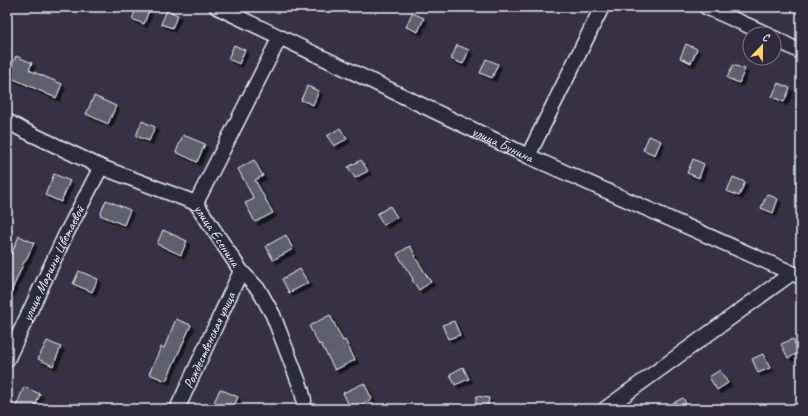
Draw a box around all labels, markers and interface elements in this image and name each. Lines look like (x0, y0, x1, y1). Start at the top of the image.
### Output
north arrow (742, 26, 782, 66)
text: С (761, 29, 772, 45)
street label: улица Бунина (468, 122, 537, 167)
street label: улица Есенина (190, 200, 244, 271)
street label: улица Марины Цветаевой (18, 202, 89, 325)
street label: Рождественская улица (180, 288, 240, 391)

